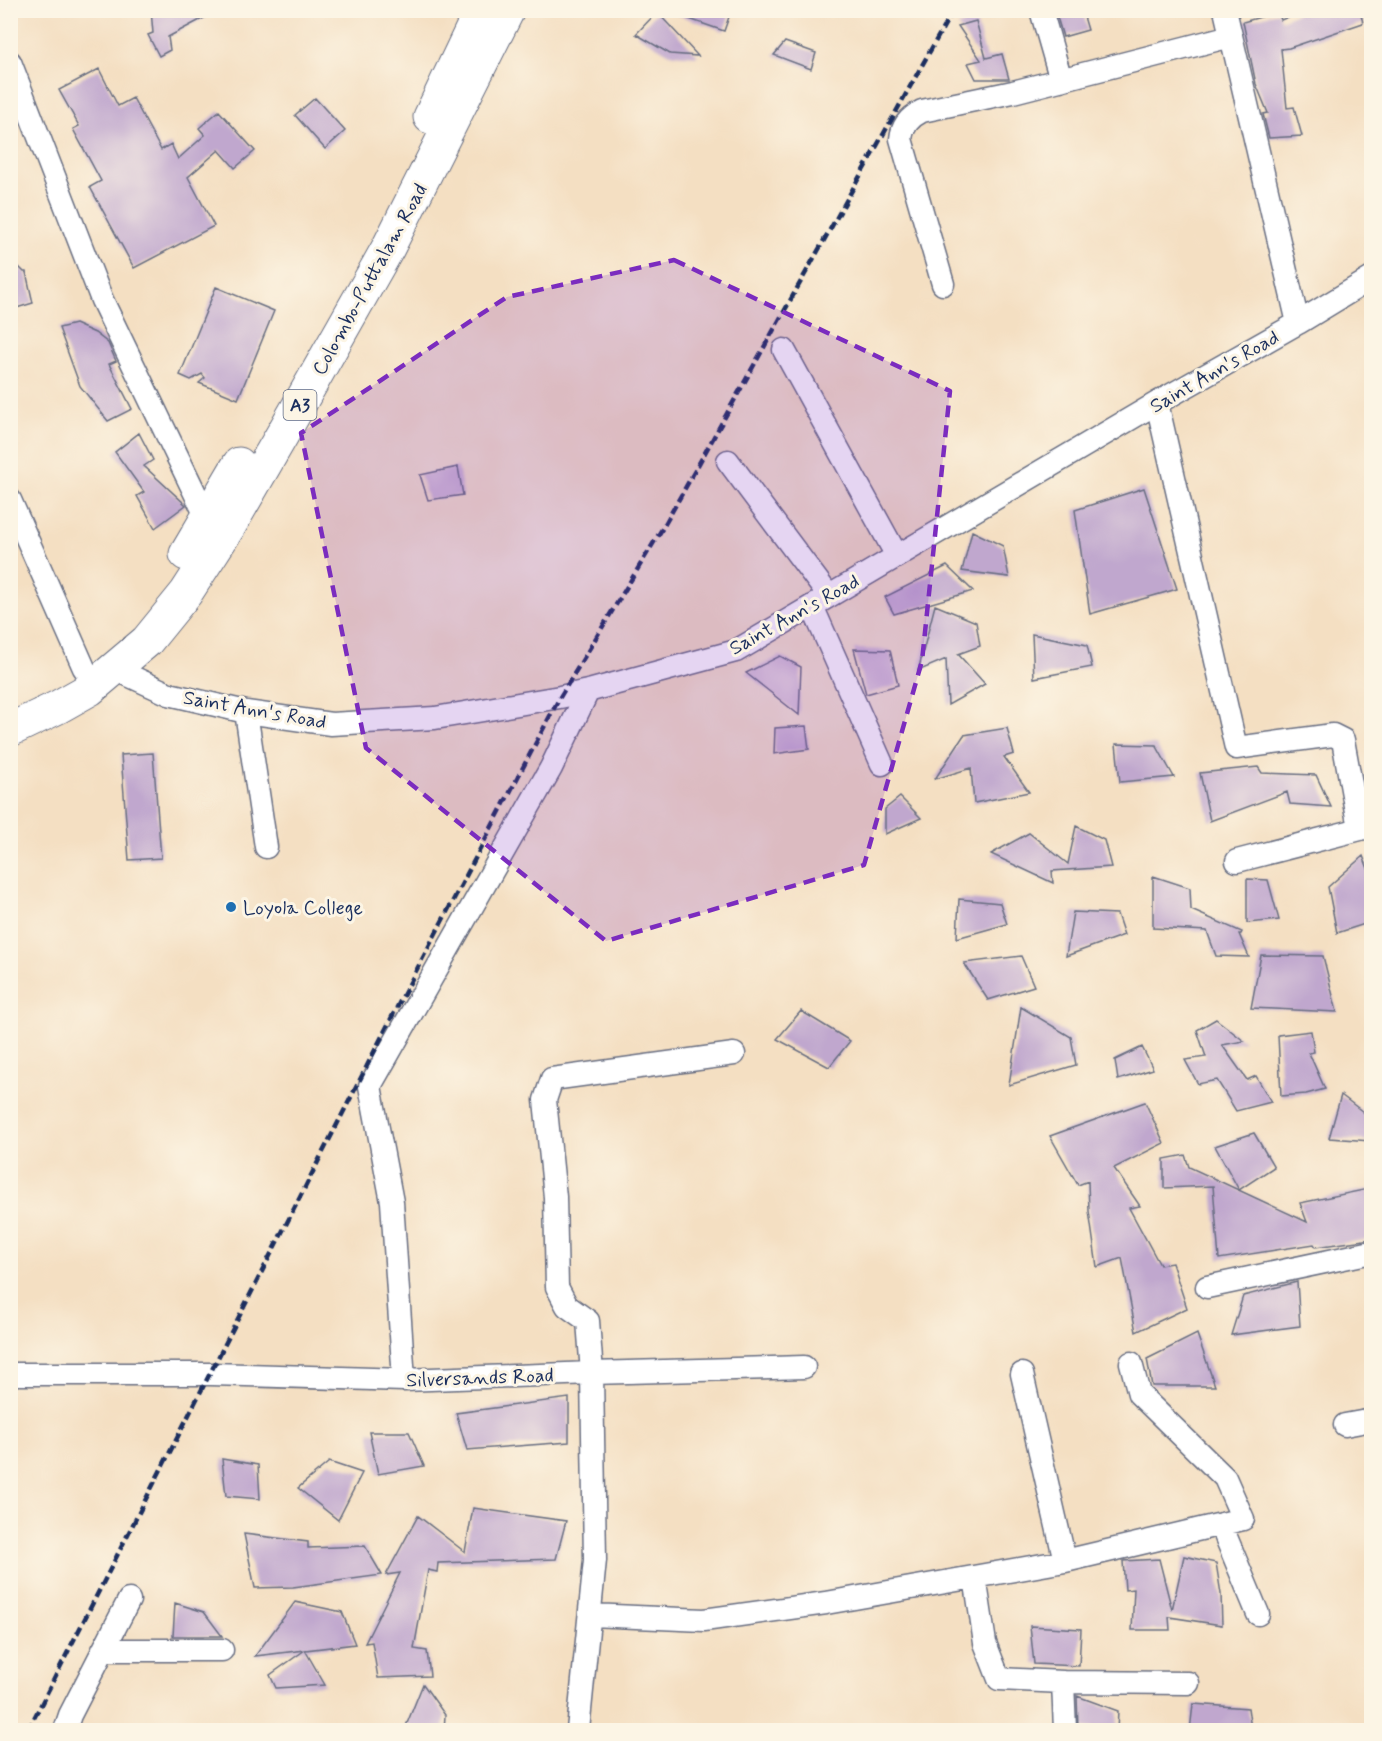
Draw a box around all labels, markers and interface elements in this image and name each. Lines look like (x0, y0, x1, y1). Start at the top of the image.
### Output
street label: Colombo-Puttalam Road (306, 179, 434, 380)
street label: Saint Ann's Road (1145, 324, 1284, 420)
road number: A3 (284, 390, 316, 420)
street label: Saint Ann's Road (725, 568, 865, 662)
street label: Saint Ann's Road (181, 685, 328, 736)
place label: Loyola College (243, 895, 363, 922)
marker: Loyola College (224, 900, 238, 914)
street label: Silversands Road (406, 1362, 554, 1395)

